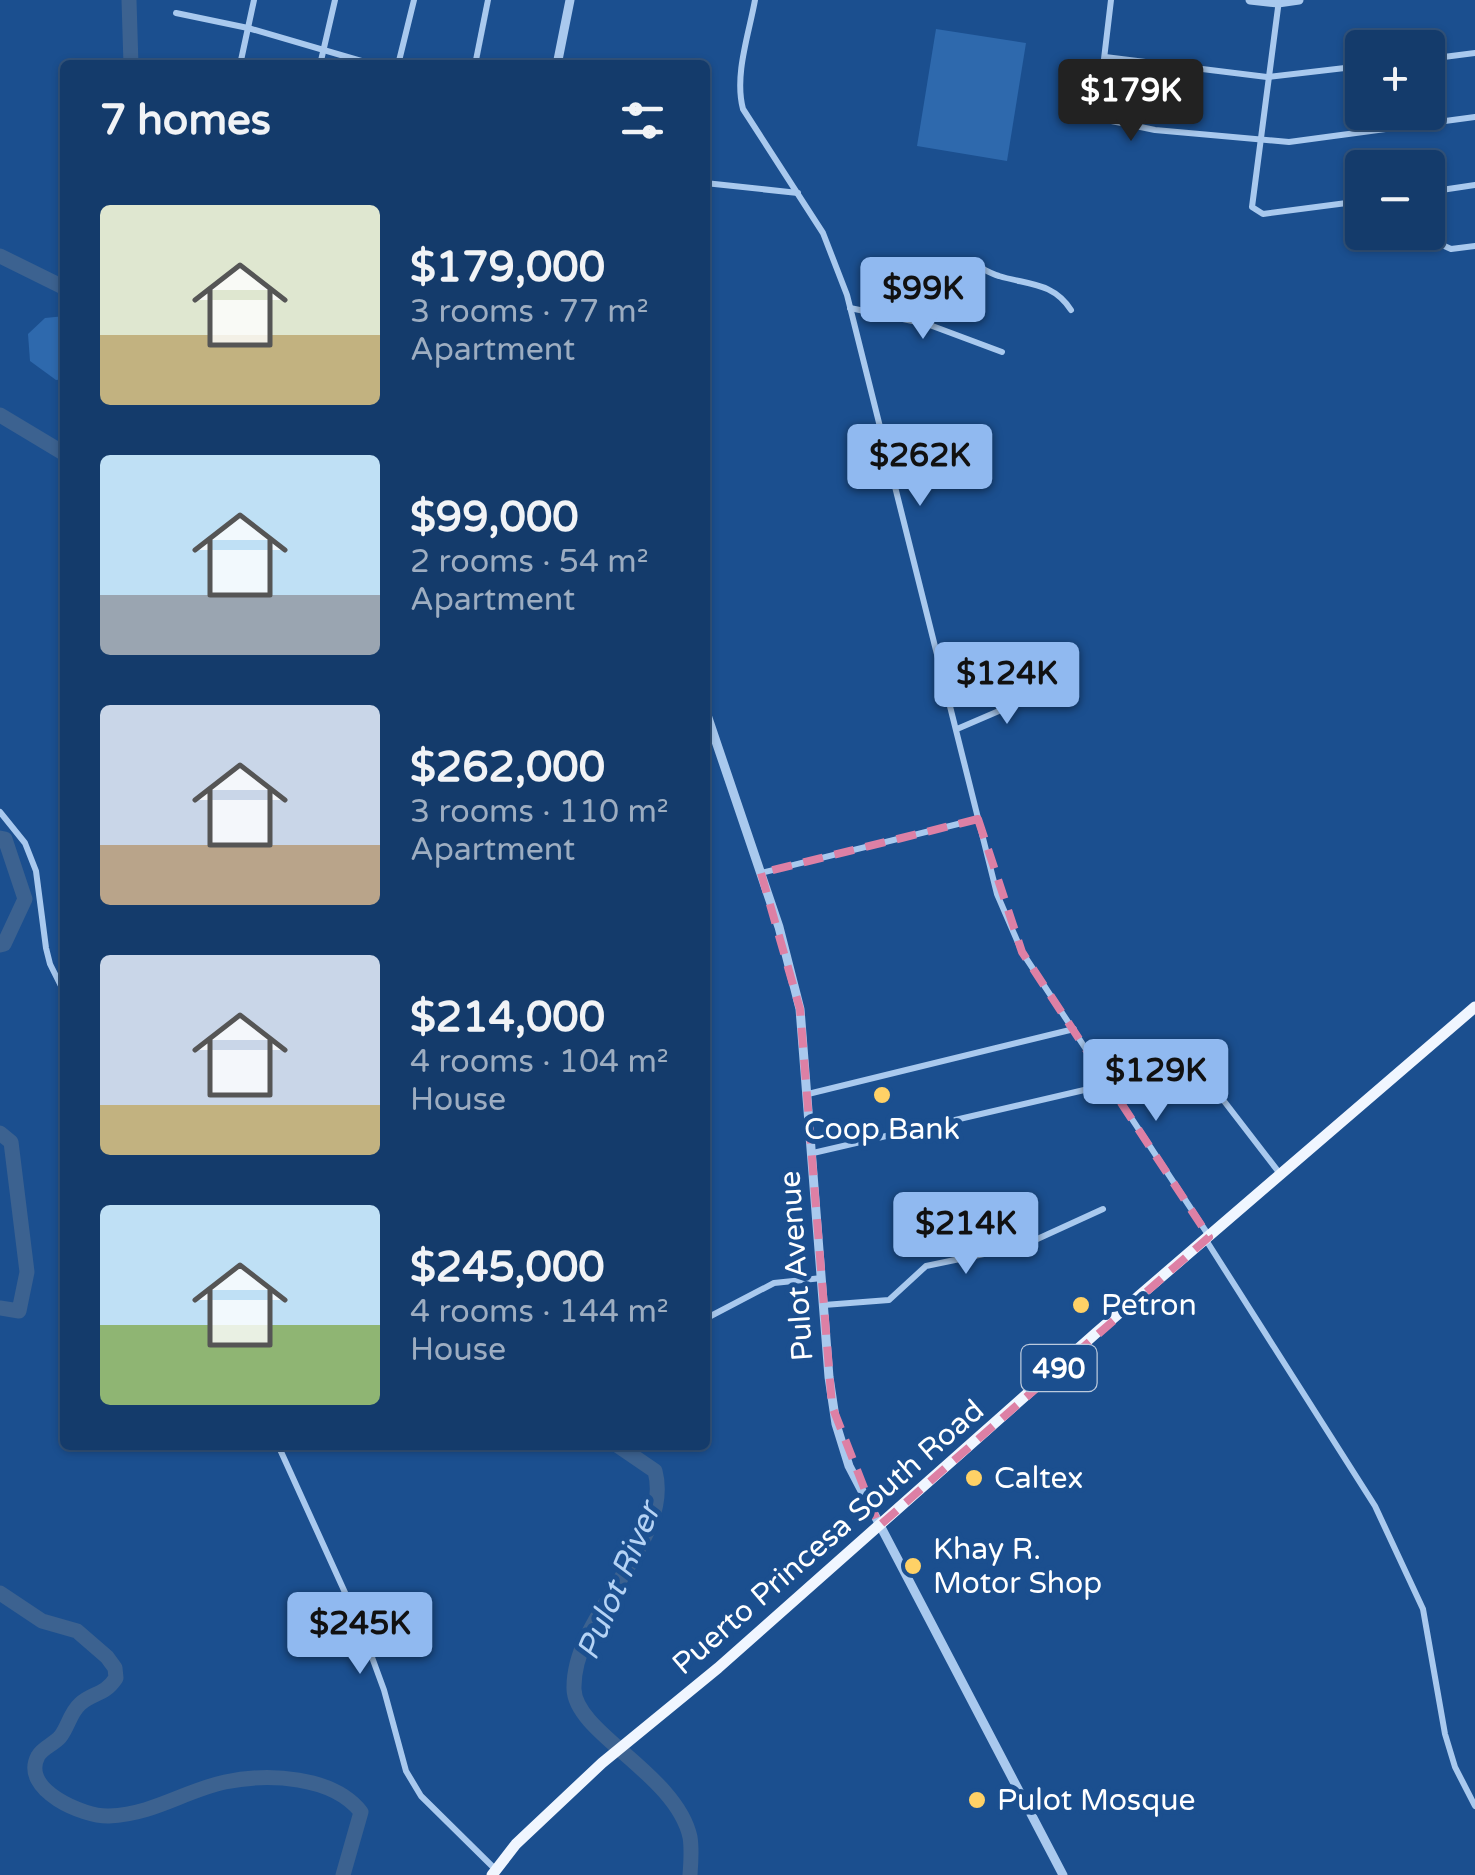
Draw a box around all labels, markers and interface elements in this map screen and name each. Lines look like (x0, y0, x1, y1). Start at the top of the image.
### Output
map controls (1345, 30, 1445, 250)
button: + (1345, 30, 1445, 130)
pin: $179K (1061, 59, 1201, 144)
text: $179K (1080, 72, 1182, 110)
icon: filters (615, 93, 670, 148)
text: 7 homes (100, 95, 271, 146)
button: − (1345, 150, 1445, 250)
text: $179,000 (410, 242, 605, 293)
icon: home (180, 245, 300, 365)
pin: $99K (864, 257, 982, 342)
text: $99K (882, 270, 964, 308)
text: 3 rooms · 77 m² (410, 293, 649, 331)
text: Apartment (410, 331, 575, 369)
pin: $262K (850, 424, 990, 509)
text: $262K (869, 437, 971, 475)
text: $99,000 (410, 492, 579, 543)
icon: home (180, 495, 300, 615)
text: 2 rooms · 54 m² (410, 543, 649, 581)
text: Apartment (410, 581, 575, 619)
pin: $124K (937, 642, 1077, 727)
text: $124K (956, 655, 1058, 693)
text: $262,000 (410, 742, 605, 793)
icon: home (180, 745, 300, 865)
text: 3 rooms · 110 m² (410, 793, 669, 831)
text: Apartment (410, 831, 575, 869)
text: $214,000 (410, 992, 605, 1043)
icon: home (180, 995, 300, 1115)
pin: $129K (1086, 1039, 1226, 1124)
text: 4 rooms · 104 m² (410, 1043, 669, 1081)
text: $129K (1105, 1052, 1207, 1090)
text: House (410, 1081, 506, 1119)
marker: Coop Bank (871, 1084, 893, 1106)
place label: Coop Bank (804, 1111, 960, 1148)
street label: Pulot Avenue (771, 1170, 822, 1362)
pin: $214K (896, 1192, 1036, 1277)
text: $214K (915, 1205, 1017, 1243)
text: $245,000 (410, 1242, 605, 1293)
icon: home (180, 1245, 300, 1365)
place label: Petron (1101, 1287, 1197, 1324)
text: 4 rooms · 144 m² (410, 1293, 669, 1331)
marker: Petron (1070, 1294, 1092, 1316)
text: House (410, 1331, 506, 1369)
road number: 490 (1022, 1345, 1096, 1391)
street label: Puerto Princesa South Road (665, 1392, 992, 1683)
place label: Caltex (994, 1460, 1083, 1497)
marker: Caltex (963, 1467, 985, 1489)
water label: Pulot River (569, 1494, 670, 1665)
place label: Khay R. Motor Shop (933, 1531, 1102, 1602)
marker: Khay R. Motor Shop (902, 1555, 924, 1577)
pin: $245K (290, 1592, 430, 1677)
text: $245K (309, 1605, 411, 1643)
place label: Pulot Mosque (997, 1782, 1195, 1819)
marker: Pulot Mosque (966, 1789, 988, 1811)

